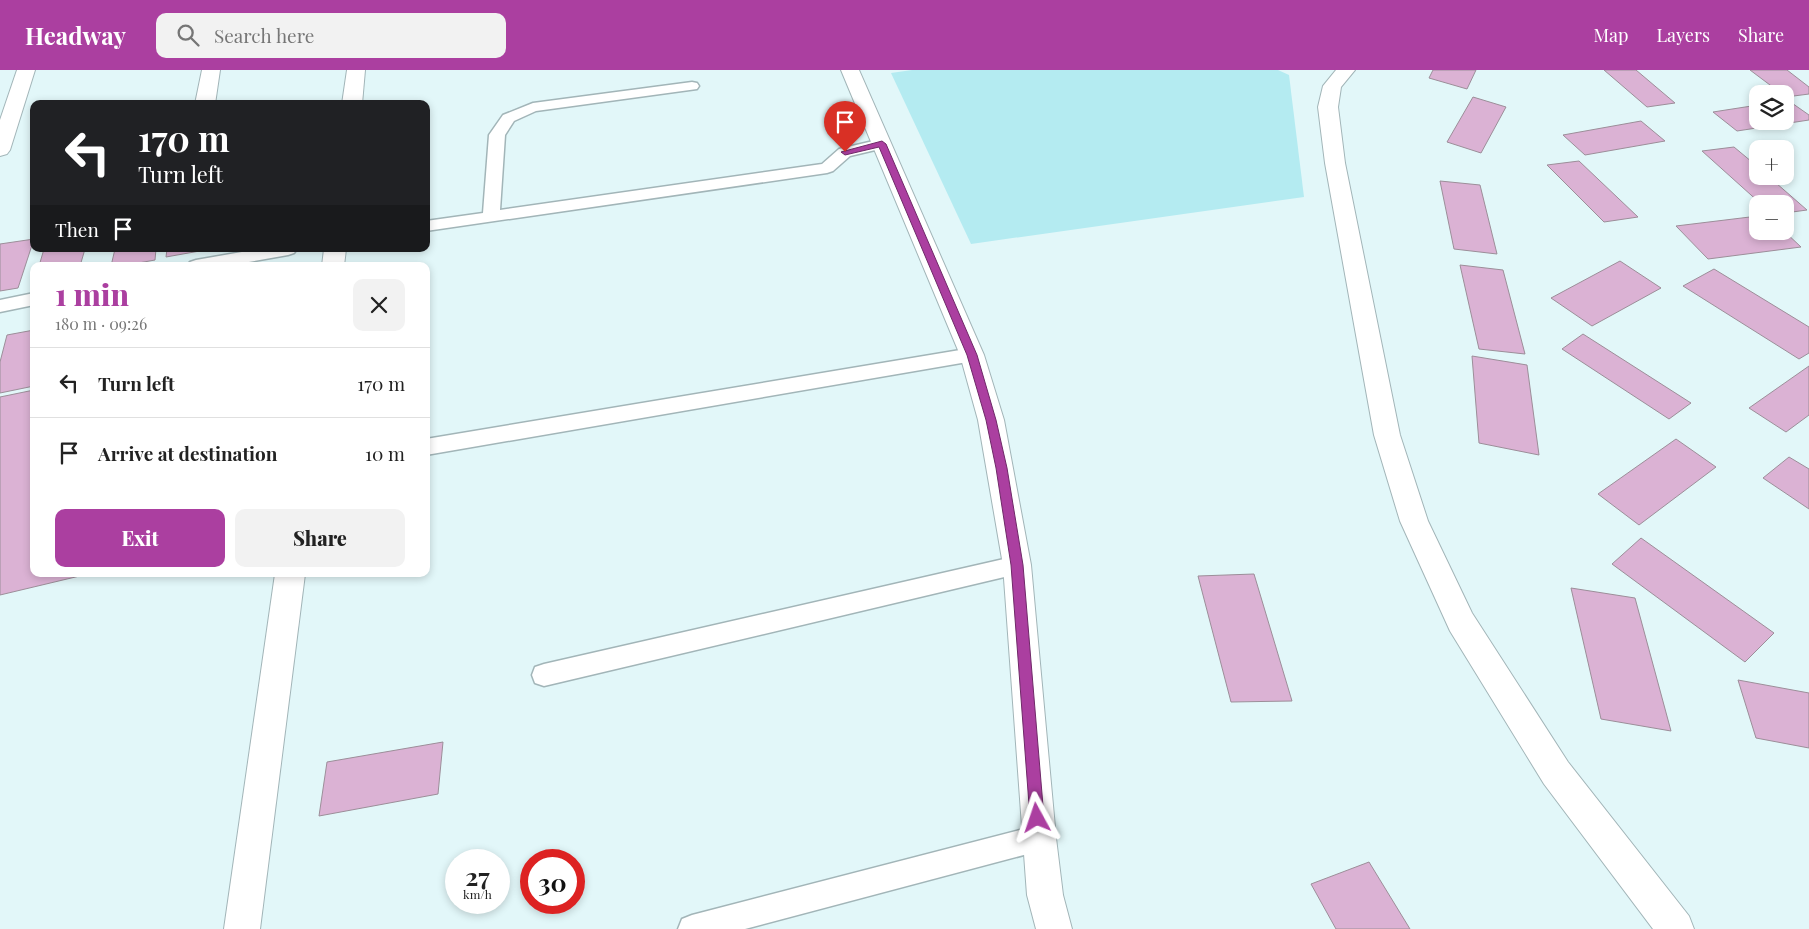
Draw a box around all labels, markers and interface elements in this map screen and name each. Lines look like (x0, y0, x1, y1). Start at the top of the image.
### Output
search box (156, 13, 506, 58)
text: Headway (25, 19, 126, 51)
icon: search (174, 21, 202, 49)
text: Search here (214, 22, 314, 48)
text: Map (1593, 23, 1628, 47)
text: Layers (1656, 23, 1710, 47)
text: Share (1738, 23, 1784, 47)
map controls (1749, 85, 1794, 240)
button: layers (1749, 85, 1794, 130)
pin (824, 101, 866, 152)
icon: arrive (831, 108, 859, 136)
text: 170 m (138, 114, 230, 161)
icon: left (55, 120, 120, 185)
button: + (1749, 140, 1794, 185)
text: Turn left (138, 159, 223, 189)
button: − (1749, 195, 1794, 240)
icon: arrive (109, 215, 137, 243)
text: Then (55, 216, 99, 242)
text: 1 min (55, 274, 129, 314)
button: close (353, 279, 405, 331)
text: 180 m · 09:26 (55, 313, 147, 334)
icon: left (55, 369, 83, 397)
text: Turn left (98, 370, 175, 396)
text: 170 m (357, 370, 405, 396)
icon: arrive (55, 439, 83, 467)
text: Arrive at destination (98, 440, 278, 466)
text: 10 m (365, 440, 405, 466)
button: Exit (55, 509, 225, 567)
button: Share (235, 509, 405, 567)
position arrow (1010, 791, 1062, 843)
speed limit sign: 30 (520, 849, 585, 914)
text: 27 (465, 859, 490, 892)
text: km/h (463, 886, 492, 902)

